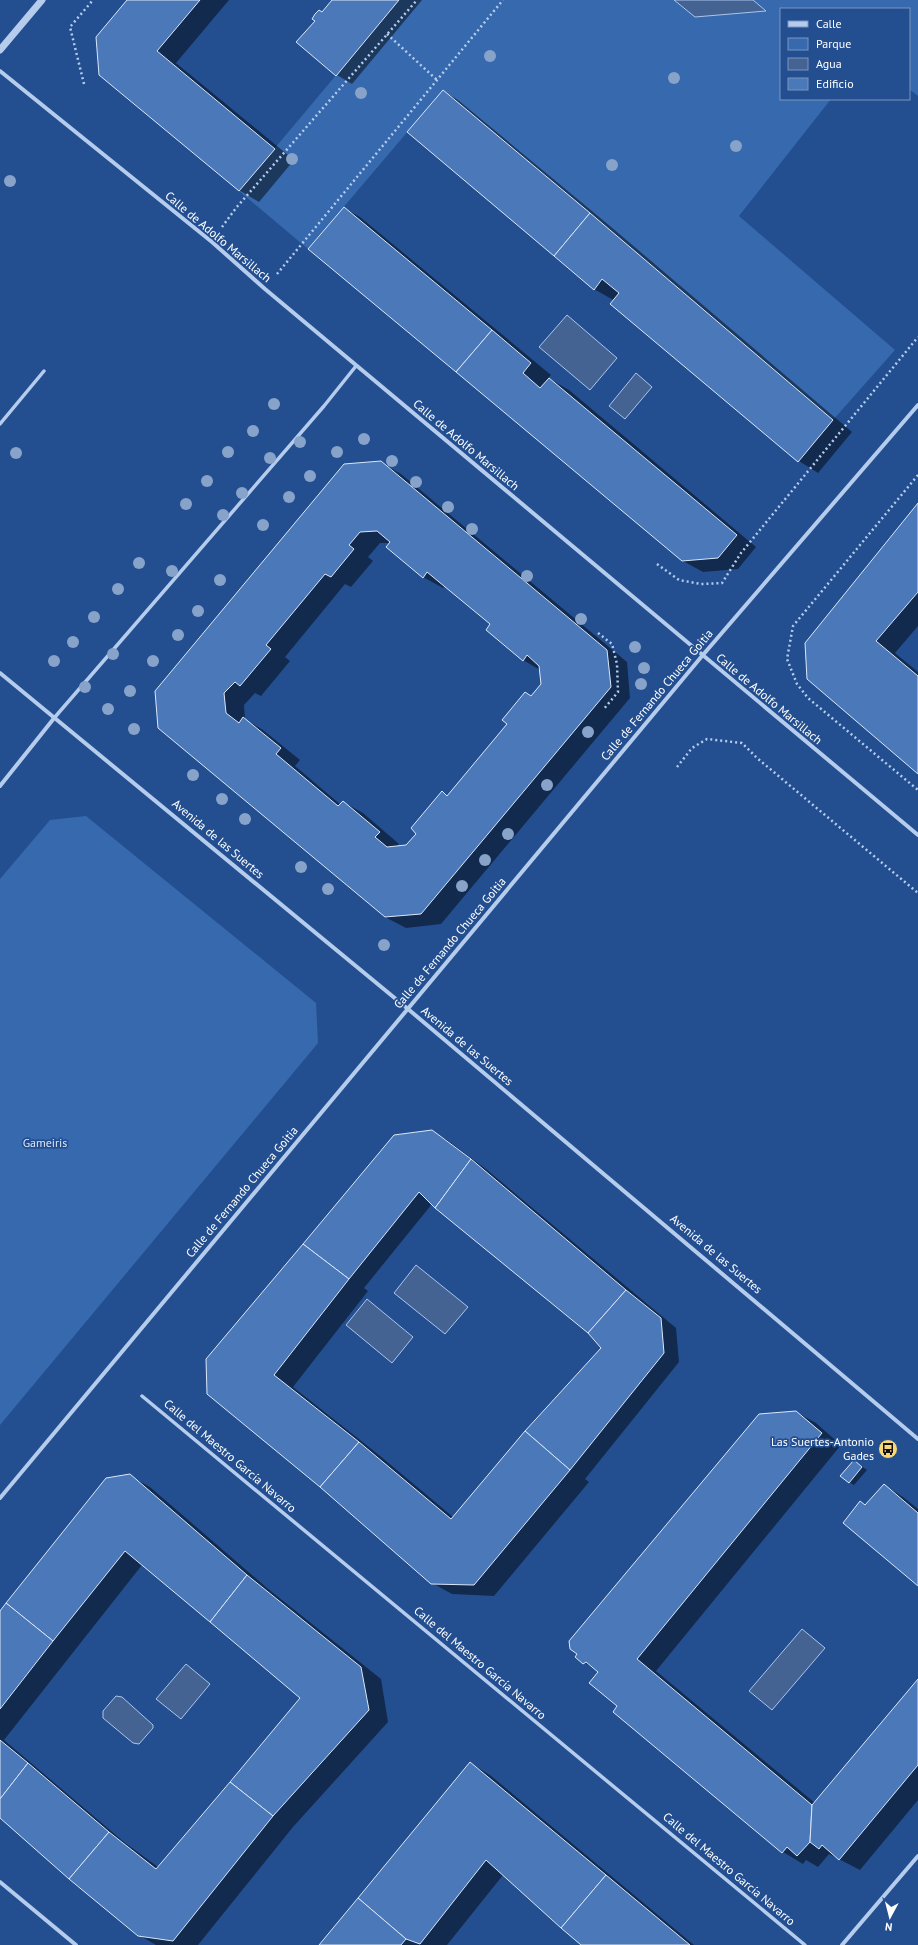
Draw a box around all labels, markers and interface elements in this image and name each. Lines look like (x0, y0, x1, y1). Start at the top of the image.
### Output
legend (780, 8, 910, 100)
text: Calle (816, 16, 842, 31)
text: Parque (816, 36, 851, 51)
text: Agua (816, 56, 842, 71)
text: Edificio (816, 76, 854, 91)
street label: Calle de Adolfo Marsillach (162, 188, 274, 285)
street label: Calle de Adolfo Marsillach (410, 396, 522, 493)
street label: Calle de Fernando Chueca Goitia (597, 626, 716, 763)
street label: Calle de Adolfo Marsillach (713, 650, 825, 747)
street label: Avenida de las Suertes (169, 796, 267, 882)
street label: Calle de Fernando Chueca Goitia (390, 874, 509, 1011)
street label: Avenida de las Suertes (418, 1003, 516, 1089)
street label: Calle de Fernando Chueca Goitia (182, 1123, 301, 1260)
park label: Gameiris (23, 1135, 67, 1150)
street label: Avenida de las Suertes (667, 1211, 765, 1297)
street label: Calle del Maestro García Navarro (161, 1396, 300, 1515)
place label: Las Suertes-Antonio Gades (771, 1434, 874, 1463)
bus stop icon: Las Suertes-Antonio Gades (877, 1438, 899, 1460)
street label: Calle del Maestro García Navarro (411, 1603, 550, 1722)
street label: Calle del Maestro García Navarro (660, 1809, 799, 1928)
north arrow (870, 1897, 910, 1937)
text: N (884, 1920, 893, 1934)

